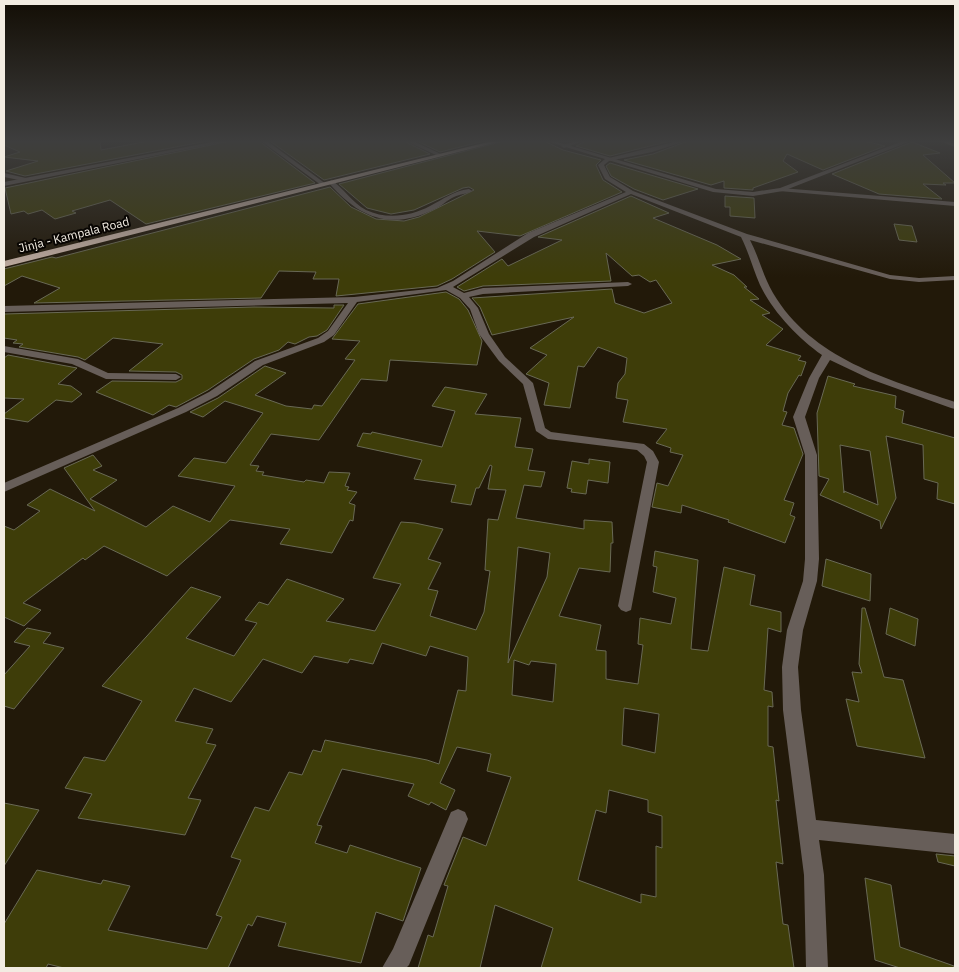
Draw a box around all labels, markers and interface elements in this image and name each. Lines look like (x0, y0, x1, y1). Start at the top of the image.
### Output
street label: Jinja - Kampala Road (17, 213, 131, 256)

